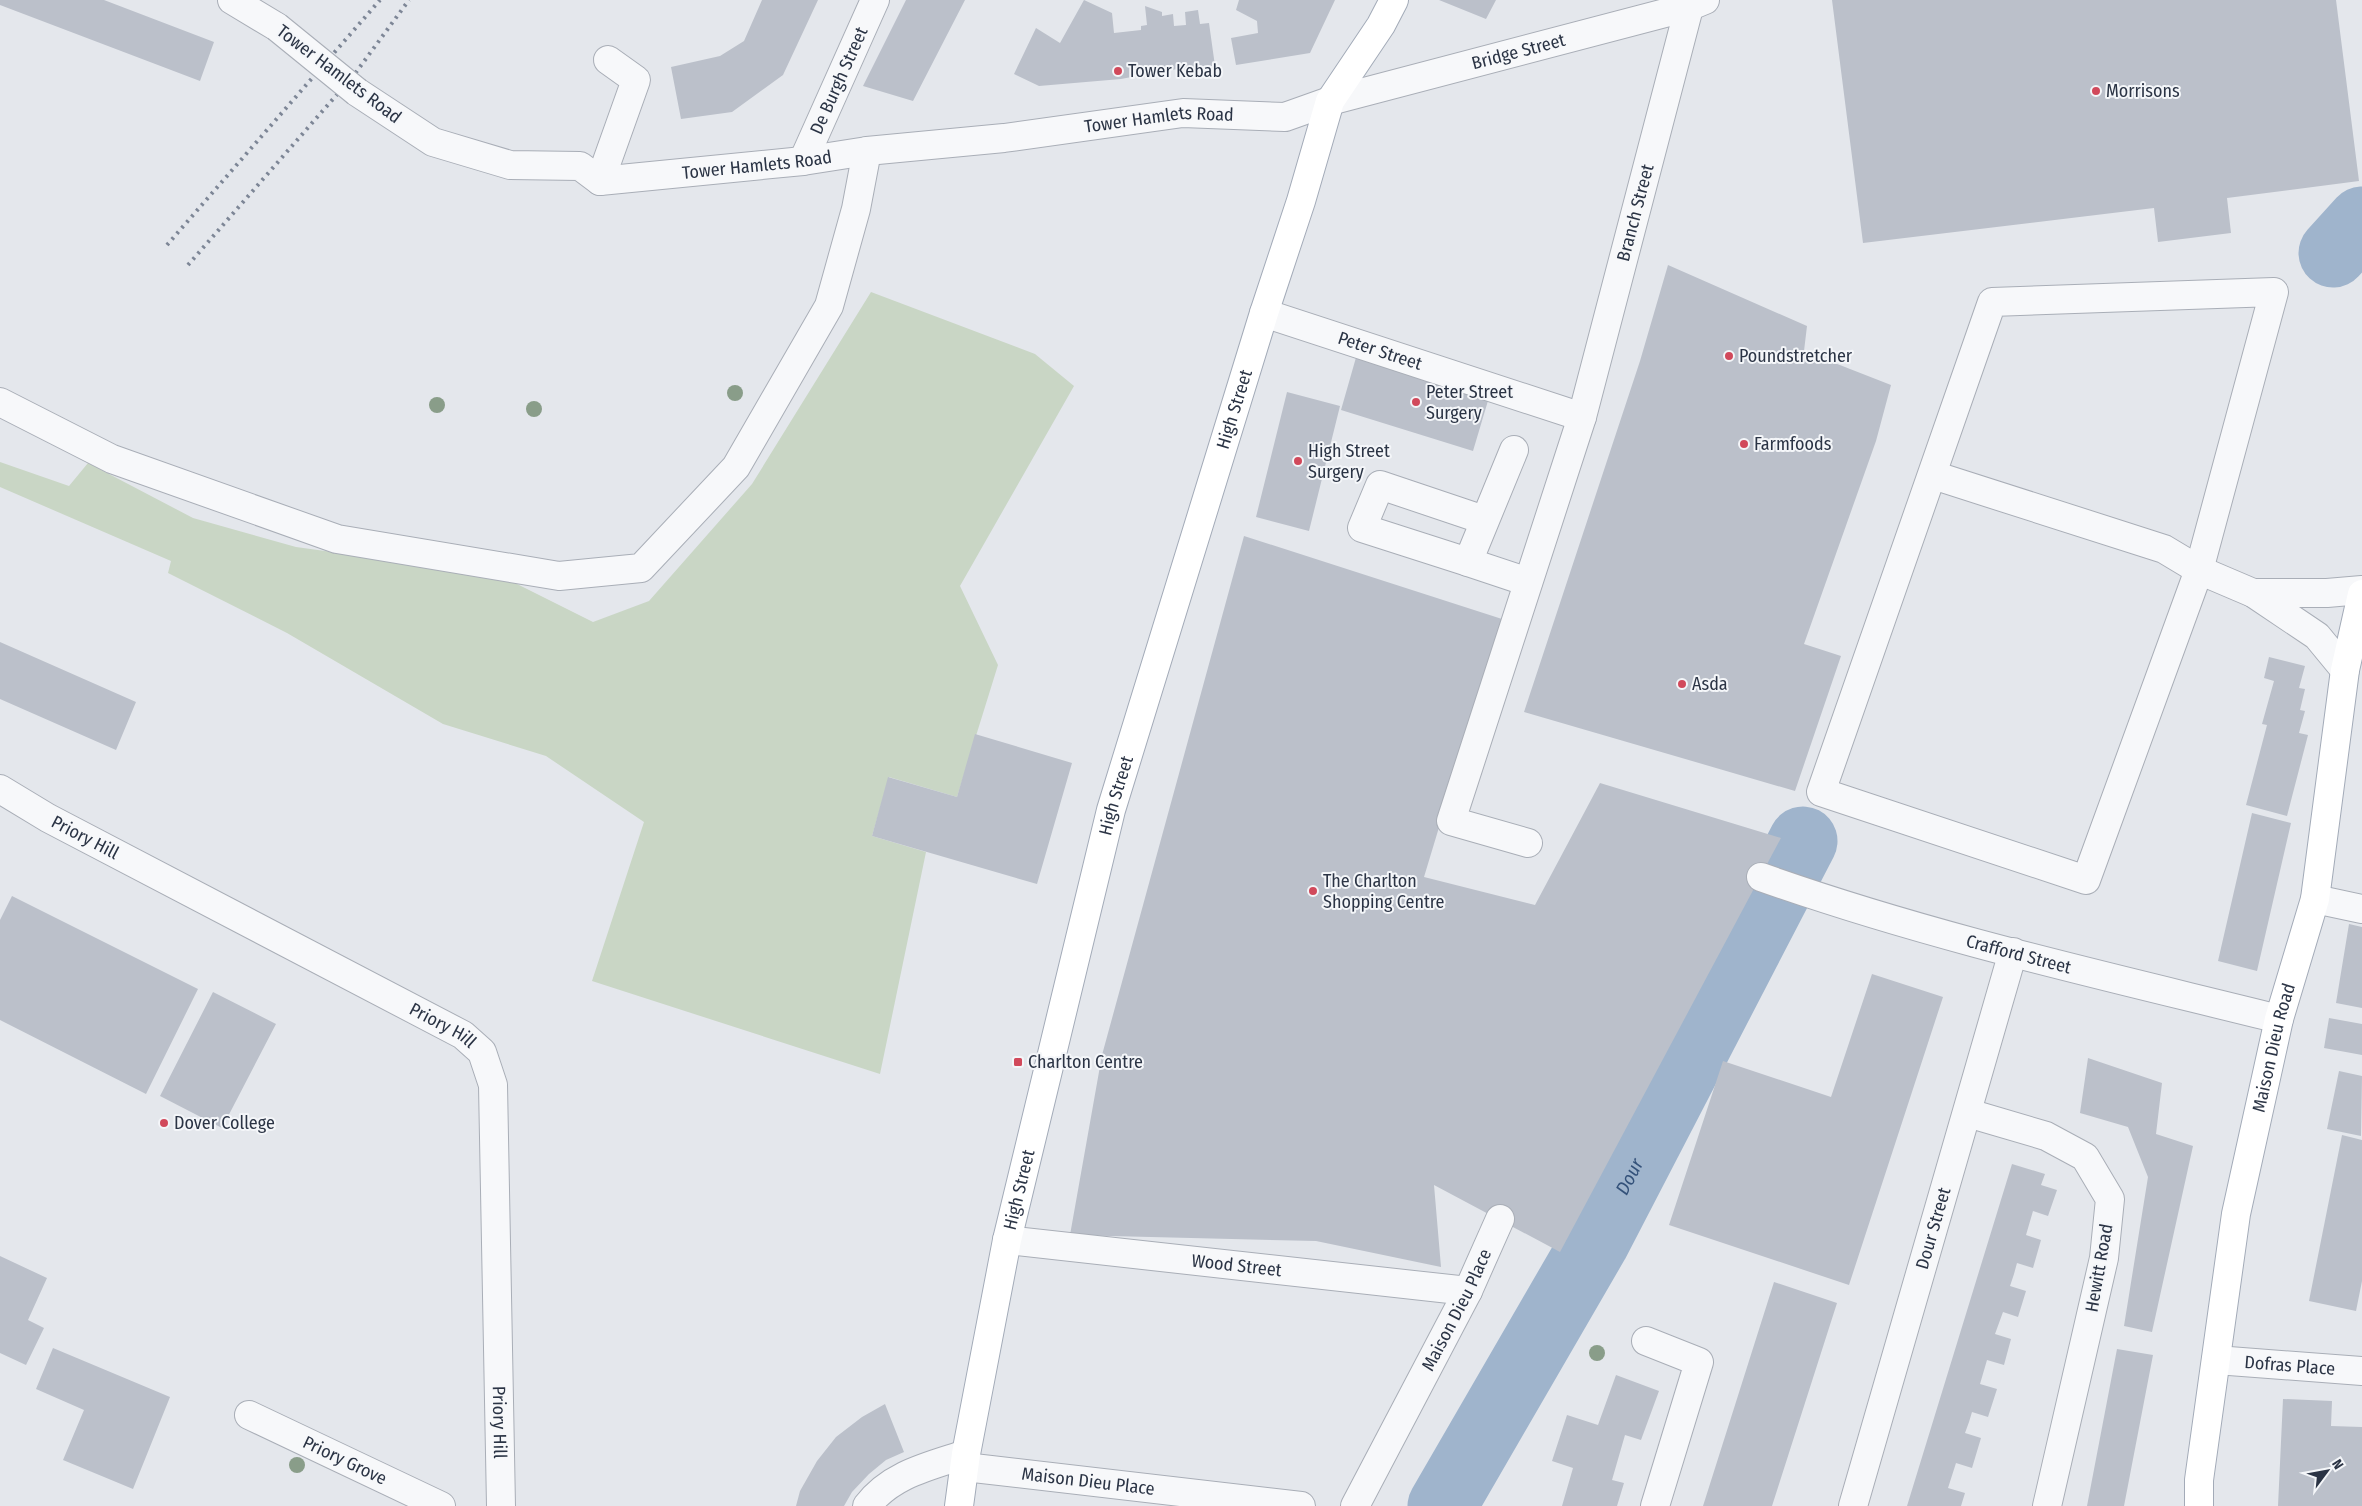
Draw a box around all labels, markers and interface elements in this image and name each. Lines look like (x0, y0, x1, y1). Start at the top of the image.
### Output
street label: Tower Hamlets Road (272, 20, 406, 128)
street label: De Burgh Street (805, 23, 873, 138)
street label: Bridge Street (1469, 29, 1568, 74)
place label: Tower Kebab (1128, 60, 1222, 82)
marker: Tower Kebab (1112, 65, 1124, 77)
place label: Morrisons (2106, 80, 2180, 102)
marker: Morrisons (2090, 85, 2102, 97)
street label: Tower Hamlets Road (1083, 102, 1234, 138)
street label: Tower Hamlets Road (681, 146, 833, 184)
street label: Branch Street (1612, 162, 1659, 264)
street label: Peter Street (1335, 327, 1425, 375)
place label: Poundstretcher (1739, 345, 1853, 367)
marker: Poundstretcher (1723, 350, 1735, 362)
street label: High Street (1212, 367, 1257, 452)
place label: Peter Street Surgery (1426, 381, 1513, 424)
marker: Peter Street Surgery (1410, 396, 1422, 408)
place label: Farmfoods (1754, 433, 1832, 455)
marker: Farmfoods (1738, 438, 1750, 450)
place label: High Street Surgery (1308, 440, 1390, 483)
marker: High Street Surgery (1292, 455, 1304, 467)
place label: Asda (1692, 673, 1728, 695)
marker: Asda (1676, 678, 1688, 690)
street label: High Street (1094, 753, 1138, 838)
street label: Priory Hill (48, 811, 123, 864)
place label: The Charlton Shopping Centre (1323, 870, 1445, 913)
marker: The Charlton Shopping Centre (1307, 885, 1319, 897)
street label: Crafford Street (1964, 930, 2074, 978)
street label: Maison Dieu Road (2248, 981, 2300, 1114)
street label: Priory Hill (406, 998, 481, 1053)
place label: Charlton Centre (1028, 1051, 1143, 1073)
marker: Charlton Centre (1012, 1056, 1024, 1068)
place label: Dover College (174, 1112, 275, 1134)
marker: Dover College (158, 1117, 170, 1129)
street label: High Street (999, 1147, 1039, 1232)
water label: Dour (1611, 1153, 1649, 1199)
street label: Dour Street (1911, 1185, 1955, 1272)
street label: Hewitt Road (2080, 1222, 2118, 1314)
street label: Maison Dieu Place (1417, 1245, 1496, 1375)
street label: Wood Street (1190, 1249, 1283, 1281)
street label: Dofras Place (2244, 1351, 2336, 1380)
street label: Priory Hill (488, 1386, 511, 1459)
street label: Priory Grove (299, 1431, 390, 1490)
north arrow (2302, 1446, 2352, 1496)
text: N (2328, 1456, 2347, 1472)
street label: Maison Dieu Place (1021, 1463, 1156, 1500)

